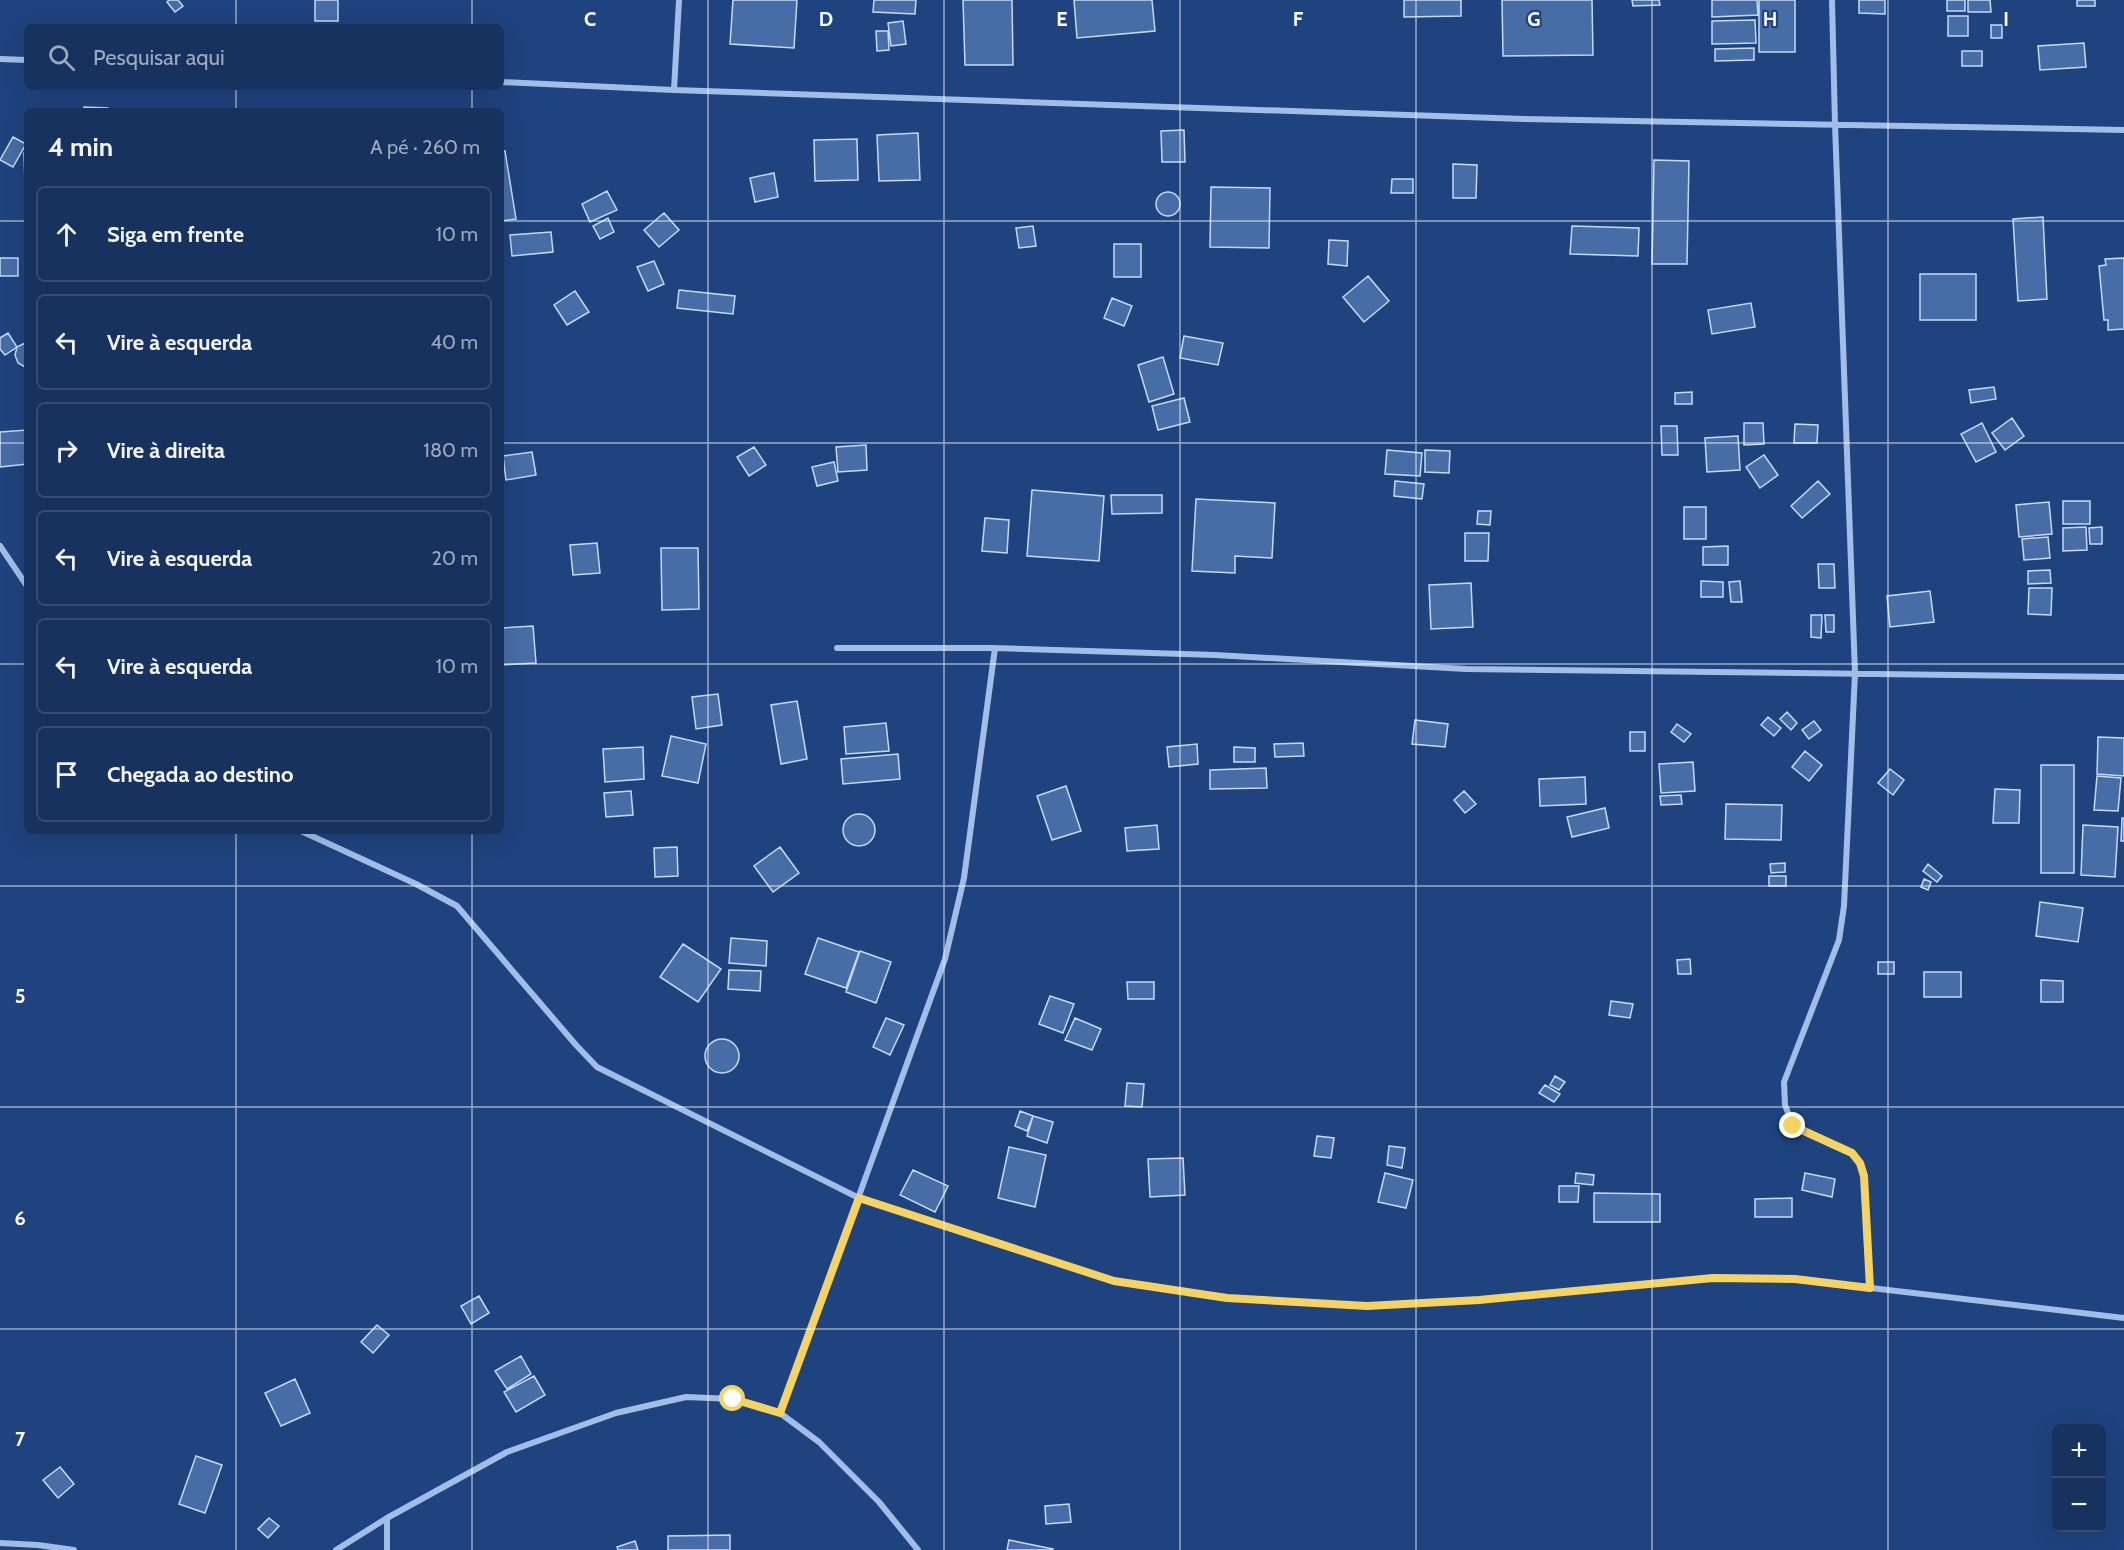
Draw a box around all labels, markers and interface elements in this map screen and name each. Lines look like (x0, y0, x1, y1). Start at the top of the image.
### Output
text: C (584, 7, 596, 31)
text: D (819, 7, 833, 31)
text: E (1056, 7, 1068, 31)
text: F (1293, 7, 1304, 31)
text: G (1527, 7, 1541, 31)
text: H (1763, 7, 1777, 31)
text: I (2003, 7, 2009, 31)
search box (24, 24, 504, 90)
icon: search (45, 41, 78, 74)
text: Pesquisar aqui (93, 44, 225, 71)
text: 4 min (48, 131, 113, 163)
text: A pé · 260 m (370, 135, 480, 159)
icon: ahead (50, 218, 83, 251)
text: Siga em frente (107, 221, 244, 248)
text: 10 m (435, 222, 478, 246)
icon: left (50, 326, 83, 359)
text: Vire à esquerda (107, 329, 252, 356)
text: 40 m (430, 330, 478, 354)
icon: right (50, 434, 83, 467)
text: Vire à direita (107, 437, 225, 464)
text: 180 m (423, 438, 478, 462)
icon: left (50, 542, 83, 575)
text: Vire à esquerda (107, 545, 252, 572)
text: 20 m (432, 546, 478, 570)
icon: left (50, 650, 83, 683)
text: Vire à esquerda (107, 653, 252, 680)
text: 10 m (435, 654, 478, 678)
icon: arrive (50, 758, 83, 791)
text: Chegada ao destino (107, 761, 293, 788)
text: 5 (15, 984, 25, 1008)
route end (1779, 1112, 1805, 1138)
text: 6 (14, 1206, 26, 1230)
route start (719, 1385, 745, 1411)
map controls (2052, 1424, 2106, 1532)
button: + (2052, 1424, 2106, 1478)
text: 7 (15, 1427, 26, 1451)
button: − (2052, 1478, 2106, 1532)

